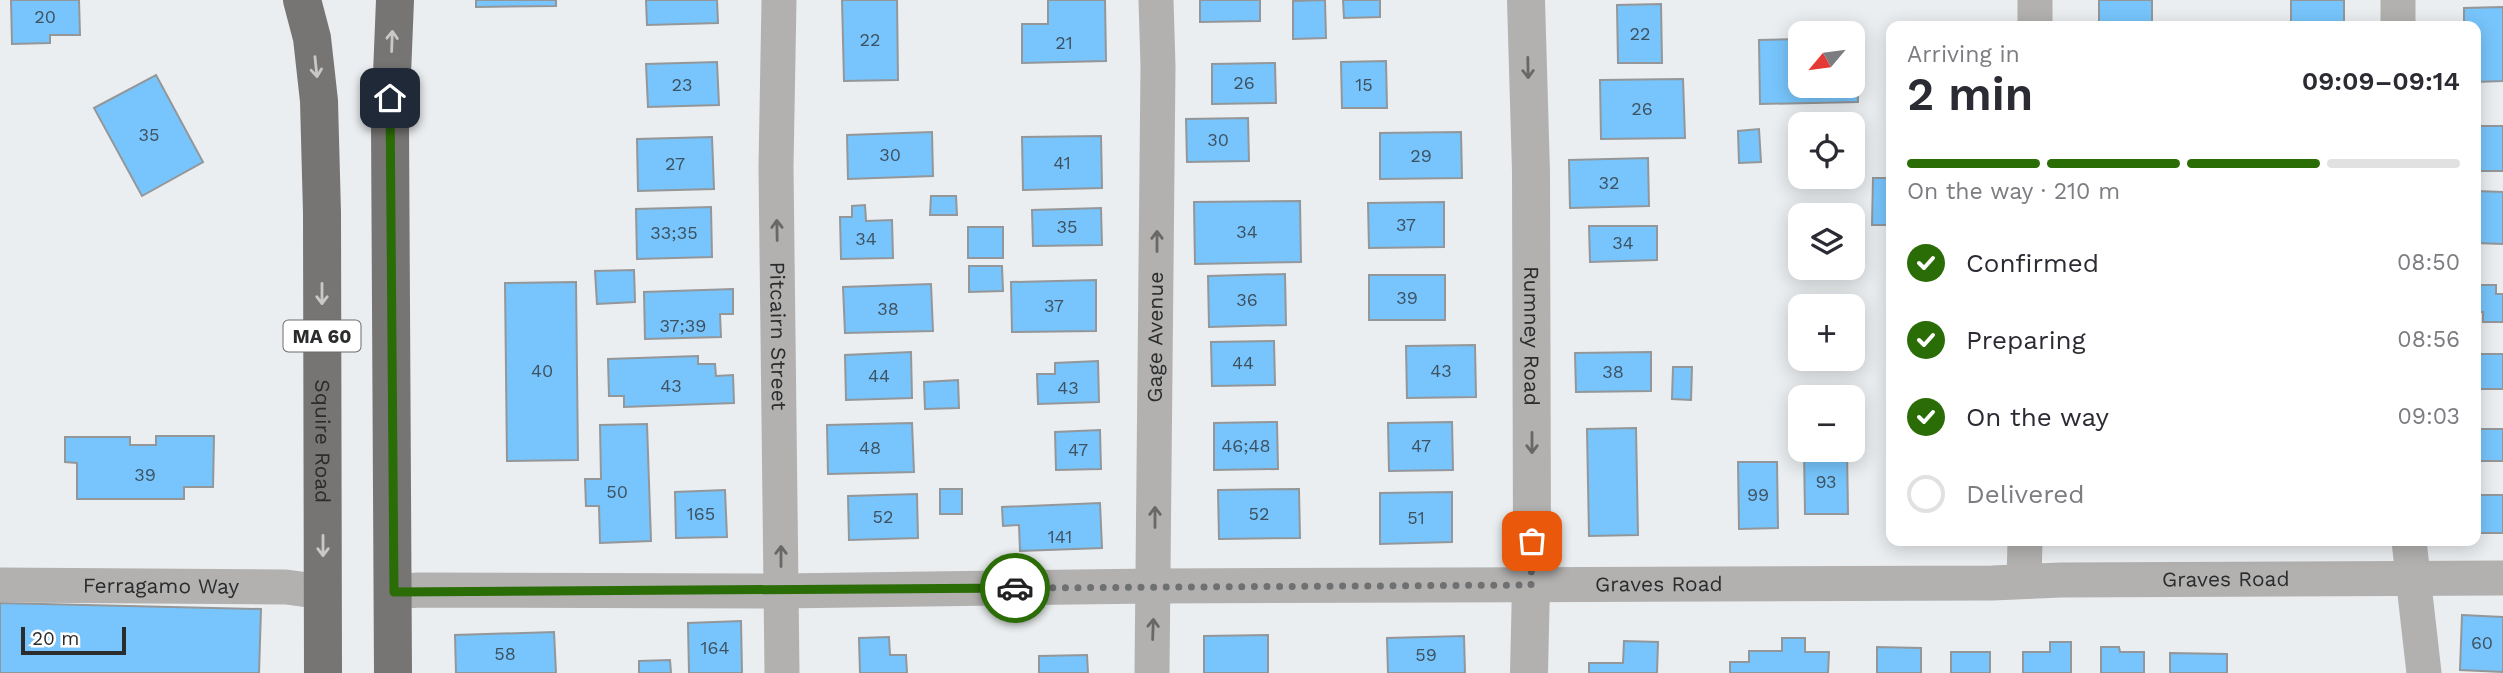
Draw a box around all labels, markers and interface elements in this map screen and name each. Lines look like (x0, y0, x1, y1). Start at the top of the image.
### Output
house number: 20 (34, 6, 56, 27)
north arrow (1788, 21, 1866, 98)
map controls (1788, 21, 1865, 462)
house number: 22 (1630, 23, 1651, 44)
house number: 22 (860, 29, 881, 50)
one-way arrow (385, 30, 398, 53)
house number: 21 (1055, 32, 1073, 53)
text: Arriving in (1907, 41, 2020, 68)
one-way arrow (310, 55, 323, 77)
one-way arrow (1521, 56, 1535, 79)
text: 09:09–09:14 (2302, 66, 2460, 96)
text: 2 min (1907, 67, 2033, 121)
pin (360, 68, 420, 128)
house number: 26 (1233, 72, 1255, 93)
house number: 23 (672, 74, 693, 95)
house number: 15 (1355, 74, 1373, 95)
icon: home (371, 79, 409, 117)
house number: 26 (1631, 98, 1653, 119)
button: locate (1788, 112, 1865, 189)
house number: 35 (139, 124, 159, 145)
house number: 30 (1207, 129, 1229, 150)
house number: 30 (879, 144, 901, 165)
house number: 29 (1410, 145, 1432, 166)
house number: 41 (1053, 152, 1071, 173)
house number: 27 (665, 153, 685, 174)
house number: 32 (1599, 172, 1620, 193)
text: On the way · 210 m (1907, 178, 2120, 205)
button: layers (1788, 203, 1865, 280)
house number: 37 (1396, 214, 1416, 235)
house number: 35 (1057, 216, 1077, 237)
one-way arrow (770, 219, 783, 242)
house number: 34 (1236, 221, 1258, 242)
house number: 33;35 (650, 222, 698, 243)
house number: 34 (855, 228, 877, 249)
one-way arrow (1150, 230, 1164, 253)
house number: 34 (1612, 232, 1634, 253)
icon: check (1907, 244, 1945, 282)
text: Confirmed (1966, 248, 2099, 278)
text: 08:50 (2397, 249, 2460, 276)
street label: Pitcairn Street (765, 262, 792, 411)
street label: Rumney Road (1519, 266, 1545, 406)
street label: Gage Avenue (1142, 271, 1168, 403)
one-way arrow (315, 282, 329, 305)
house number: 39 (1396, 287, 1418, 308)
house number: 36 (1236, 289, 1258, 310)
button: + (1788, 294, 1865, 371)
house number: 37 (1044, 295, 1064, 316)
house number: 38 (877, 298, 899, 319)
house number: 37;39 (660, 315, 706, 336)
road number: MA 60 (284, 320, 360, 352)
icon: check (1907, 321, 1945, 359)
text: Preparing (1966, 325, 2086, 355)
text: 08:56 (2397, 326, 2460, 353)
house number: 44 (1232, 352, 1254, 373)
house number: 40 (531, 360, 553, 381)
house number: 43 (1430, 360, 1452, 381)
house number: 38 (1602, 361, 1624, 382)
house number: 44 (868, 365, 890, 386)
house number: 43 (660, 375, 682, 396)
house number: 43 (1057, 377, 1079, 398)
street label: Squire Road (310, 379, 336, 503)
button: − (1788, 385, 1865, 462)
icon: check (1907, 398, 1945, 436)
text: On the way (1966, 402, 2109, 432)
text: 09:03 (2397, 403, 2460, 430)
one-way arrow (1525, 431, 1539, 454)
house number: 46;48 (1221, 435, 1271, 456)
house number: 47 (1411, 435, 1431, 456)
house number: 48 (859, 437, 881, 458)
house number: 47 (1068, 439, 1088, 460)
house number: 39 (134, 464, 156, 485)
house number: 93 (1815, 471, 1837, 492)
text: Delivered (1966, 479, 2085, 509)
house number: 50 (606, 481, 628, 502)
house number: 99 (1747, 484, 1769, 505)
house number: 165 (687, 503, 715, 524)
house number: 52 (1249, 503, 1269, 524)
house number: 52 (873, 506, 893, 527)
one-way arrow (1148, 506, 1162, 529)
house number: 51 (1407, 507, 1425, 528)
pin (1502, 511, 1562, 571)
icon: bag (1513, 522, 1551, 560)
house number: 141 (1048, 526, 1072, 547)
one-way arrow (316, 534, 330, 557)
one-way arrow (774, 545, 788, 568)
courier (980, 553, 1050, 623)
street label: Graves Road (2162, 566, 2290, 592)
icon: car (996, 569, 1034, 607)
street label: Graves Road (1595, 571, 1723, 596)
street label: Ferragamo Way (83, 573, 239, 599)
one-way arrow (1146, 618, 1159, 641)
scale bar (21, 624, 126, 656)
text: 20 m (32, 627, 79, 650)
house number: 60 (2471, 632, 2493, 653)
house number: 164 (701, 637, 729, 658)
house number: 58 (494, 643, 516, 664)
house number: 59 (1415, 644, 1437, 665)

